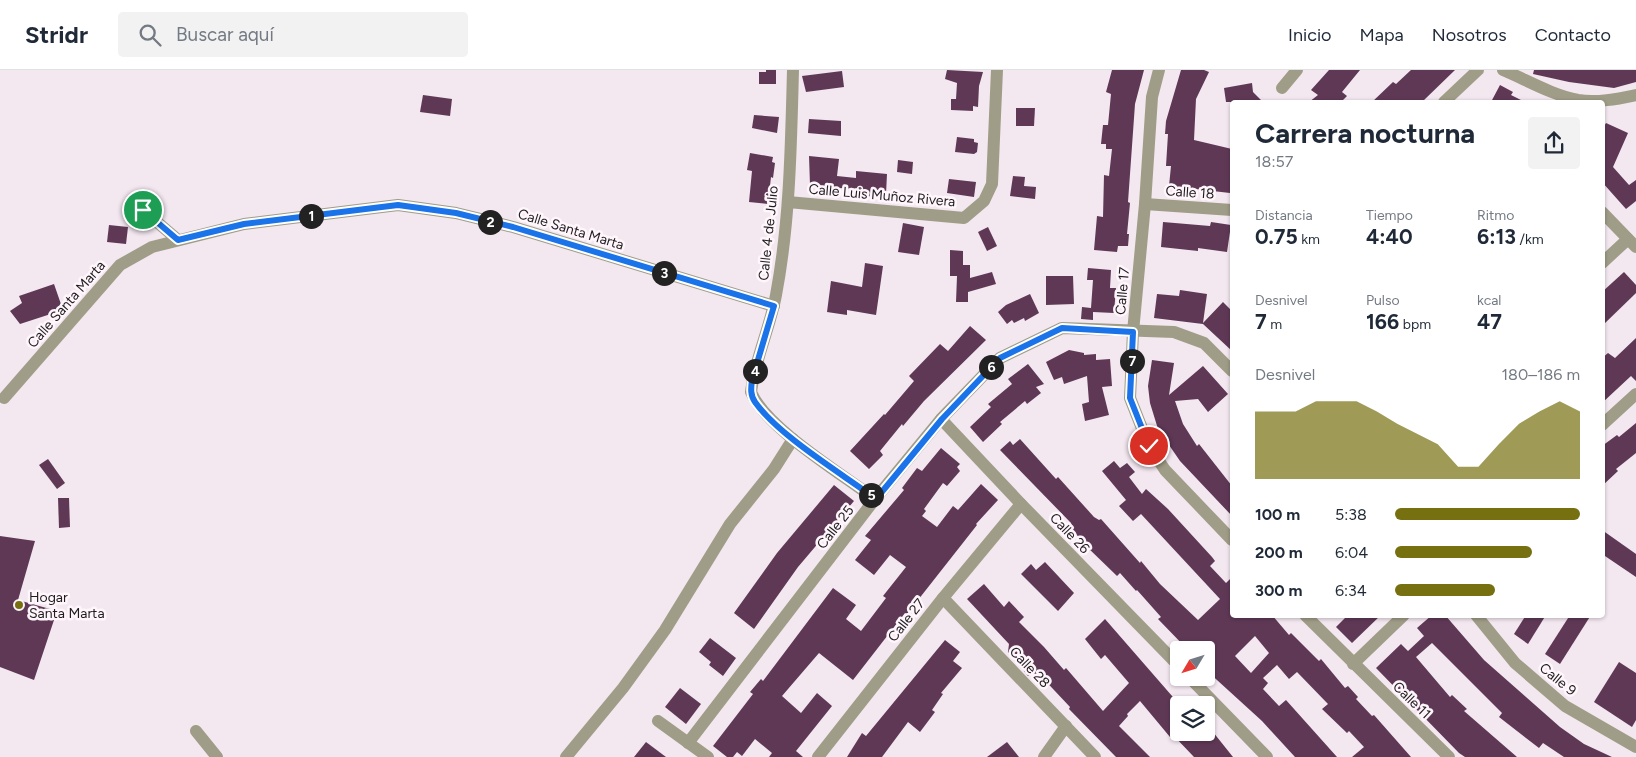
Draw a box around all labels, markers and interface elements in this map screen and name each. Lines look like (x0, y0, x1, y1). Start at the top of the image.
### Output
search box (118, 12, 468, 57)
text: Stridr (25, 20, 88, 49)
icon: search (136, 21, 164, 49)
text: Buscar aquí (176, 23, 274, 46)
text: Inicio (1288, 24, 1332, 46)
text: Mapa (1360, 24, 1404, 46)
text: Nosotros (1432, 24, 1507, 46)
text: Contacto (1535, 24, 1611, 46)
text: Carrera nocturna (1255, 116, 1475, 150)
button: share (1528, 117, 1580, 169)
text: 18:57 (1255, 152, 1293, 171)
street label: Calle Luis Muñoz Rivera (808, 181, 956, 210)
street label: Calle 18 (1165, 182, 1215, 203)
street label: Calle 4 de Julio (755, 185, 782, 281)
pin (122, 189, 164, 231)
icon: arrive (129, 196, 157, 224)
pin: 1 (298, 204, 324, 228)
street label: Calle Santa Marta (516, 205, 626, 254)
text: Distancia (1255, 207, 1313, 224)
text: Tiempo (1366, 207, 1413, 224)
text: Ritmo (1477, 207, 1514, 224)
text: 1 (309, 208, 314, 225)
pin: 2 (478, 210, 502, 234)
text: 2 (486, 214, 495, 231)
text: 0.75 (1255, 224, 1298, 249)
text: 4:40 (1366, 224, 1413, 249)
text: 6:13 (1477, 224, 1516, 249)
text: km (1298, 231, 1320, 248)
text: /km (1516, 231, 1544, 248)
street label: Calle Santa Marta (24, 257, 109, 351)
pin: 3 (652, 260, 676, 286)
text: 3 (661, 265, 668, 282)
street label: Calle 17 (1112, 266, 1133, 316)
text: Desnivel (1255, 292, 1308, 309)
text: Pulso (1366, 292, 1400, 309)
text: kcal (1477, 292, 1501, 309)
text: 7 (1255, 309, 1267, 334)
text: 166 (1366, 309, 1399, 334)
text: 47 (1477, 309, 1502, 334)
text: m (1267, 316, 1282, 333)
text: bpm (1399, 316, 1431, 333)
pin: 7 (1120, 348, 1144, 374)
text: 7 (1129, 353, 1136, 370)
pin: 6 (978, 354, 1004, 380)
pin: 4 (742, 358, 768, 384)
text: 6 (987, 359, 996, 376)
text: 4 (751, 363, 760, 380)
text: Desnivel (1255, 365, 1315, 384)
text: 180–186 m (1501, 365, 1580, 384)
pin (1128, 425, 1170, 467)
icon: check (1135, 432, 1163, 460)
pin: 5 (858, 482, 884, 508)
text: 5 (867, 487, 876, 504)
street label: Calle 25 (813, 502, 858, 552)
text: 100 m (1255, 505, 1300, 524)
text: 5:38 (1335, 505, 1367, 524)
street label: Calle 26 (1046, 509, 1093, 557)
text: 200 m (1255, 543, 1303, 562)
text: 6:04 (1335, 543, 1368, 562)
text: 300 m (1255, 581, 1302, 600)
text: 6:34 (1335, 581, 1367, 600)
place label: Hogar Santa Marta (29, 589, 105, 622)
street label: Calle 27 (884, 595, 929, 645)
marker: Hogar Santa Marta (13, 599, 25, 611)
north arrow (1170, 641, 1215, 686)
map controls (1170, 641, 1215, 741)
street label: Calle 28 (1006, 643, 1053, 692)
street label: Calle 9 (1536, 659, 1580, 699)
street label: Calle 11 (1389, 678, 1434, 722)
button: layers (1170, 696, 1215, 741)

